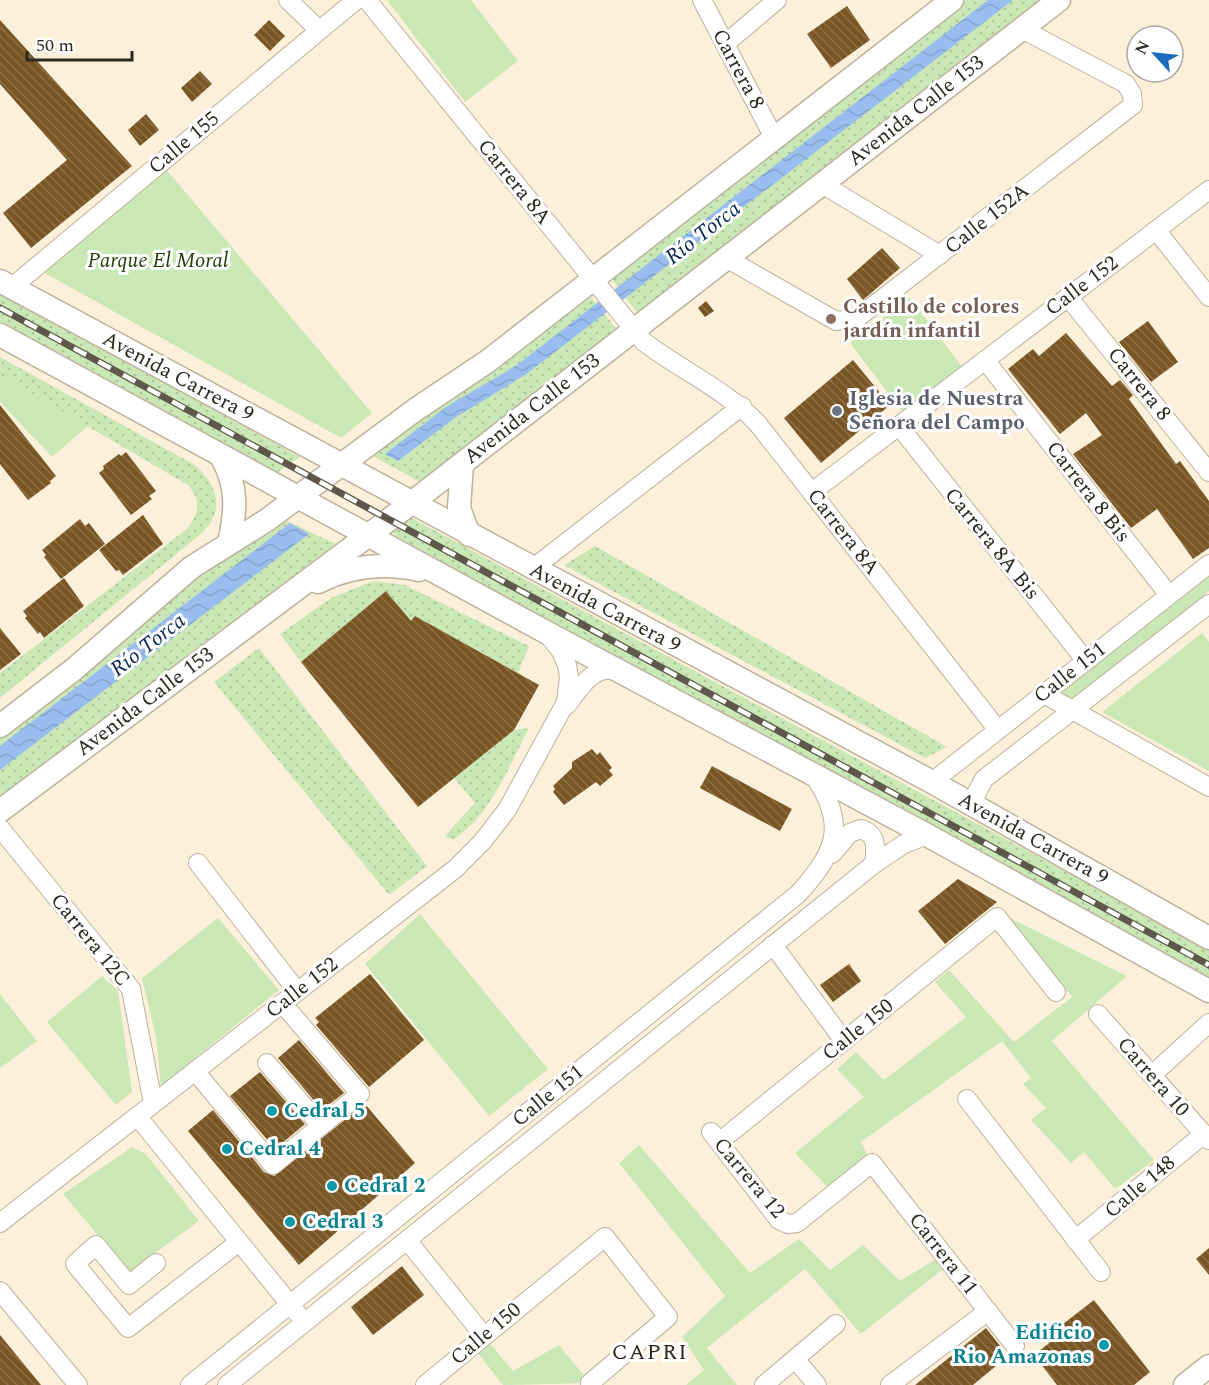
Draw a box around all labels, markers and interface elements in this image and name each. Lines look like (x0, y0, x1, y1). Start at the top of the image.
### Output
street label: Carrera 8 (703, 23, 773, 115)
scale bar (27, 24, 132, 62)
north arrow (1125, 24, 1185, 84)
text: 50 m (36, 32, 74, 59)
text: N (1129, 36, 1156, 59)
street label: Avenida Calle 153 (841, 47, 992, 175)
street label: Calle 155 (141, 104, 227, 182)
street label: Carrera 8A (469, 132, 559, 232)
street label: Calle 152A (938, 175, 1037, 263)
water label: Río Torca (658, 193, 748, 273)
park label: Parque El Moral (88, 245, 229, 277)
street label: Calle 152 (1039, 248, 1125, 324)
place label: Castillo de colores jardín infantil (843, 291, 1020, 347)
marker: Castillo de colores jardín infantil (824, 312, 838, 326)
street label: Avenida Carrera 9 (96, 323, 260, 431)
street label: Carrera 8 (1099, 340, 1179, 428)
street label: Avenida Calle 153 (457, 345, 608, 473)
place label: Iglesia de Nuestra Señora del Campo (849, 383, 1025, 439)
marker: Iglesia de Nuestra Señora del Campo (830, 404, 844, 418)
street label: Carrera 8 Bis (1038, 434, 1138, 550)
street label: Carrera 8A Bis (936, 481, 1048, 607)
street label: Carrera 8A (799, 482, 887, 582)
street label: Avenida Carrera 9 (523, 554, 687, 662)
water label: Río Torca (103, 605, 193, 685)
street label: Calle 151 (1027, 634, 1113, 712)
street label: Avenida Calle 153 (69, 639, 221, 765)
street label: Avenida Carrera 9 (952, 784, 1114, 894)
street label: Carrera 12C (42, 886, 138, 994)
street label: Calle 152 (259, 949, 345, 1027)
street label: Calle 150 (815, 991, 901, 1069)
street label: Carrera 10 (1109, 1030, 1197, 1124)
street label: Calle 151 (505, 1057, 591, 1135)
place label: Cedral 5 (284, 1095, 366, 1127)
marker: Cedral 5 (265, 1104, 279, 1118)
street label: Carrera 12 (705, 1130, 793, 1226)
place label: Cedral 4 (239, 1133, 321, 1165)
marker: Cedral 4 (220, 1142, 234, 1156)
street label: Calle 148 (1097, 1148, 1183, 1226)
place label: Cedral 2 (344, 1170, 426, 1202)
marker: Cedral 2 (325, 1179, 339, 1193)
place label: Cedral 3 (302, 1206, 384, 1238)
street label: Carrera 11 (900, 1206, 986, 1302)
marker: Cedral 3 (283, 1215, 297, 1229)
street label: Calle 150 (443, 1295, 529, 1373)
place label: Edificio Rio Amazonas (952, 1317, 1092, 1373)
district label: CAPRI (612, 1336, 688, 1369)
marker: Edificio Rio Amazonas (1097, 1338, 1111, 1352)

